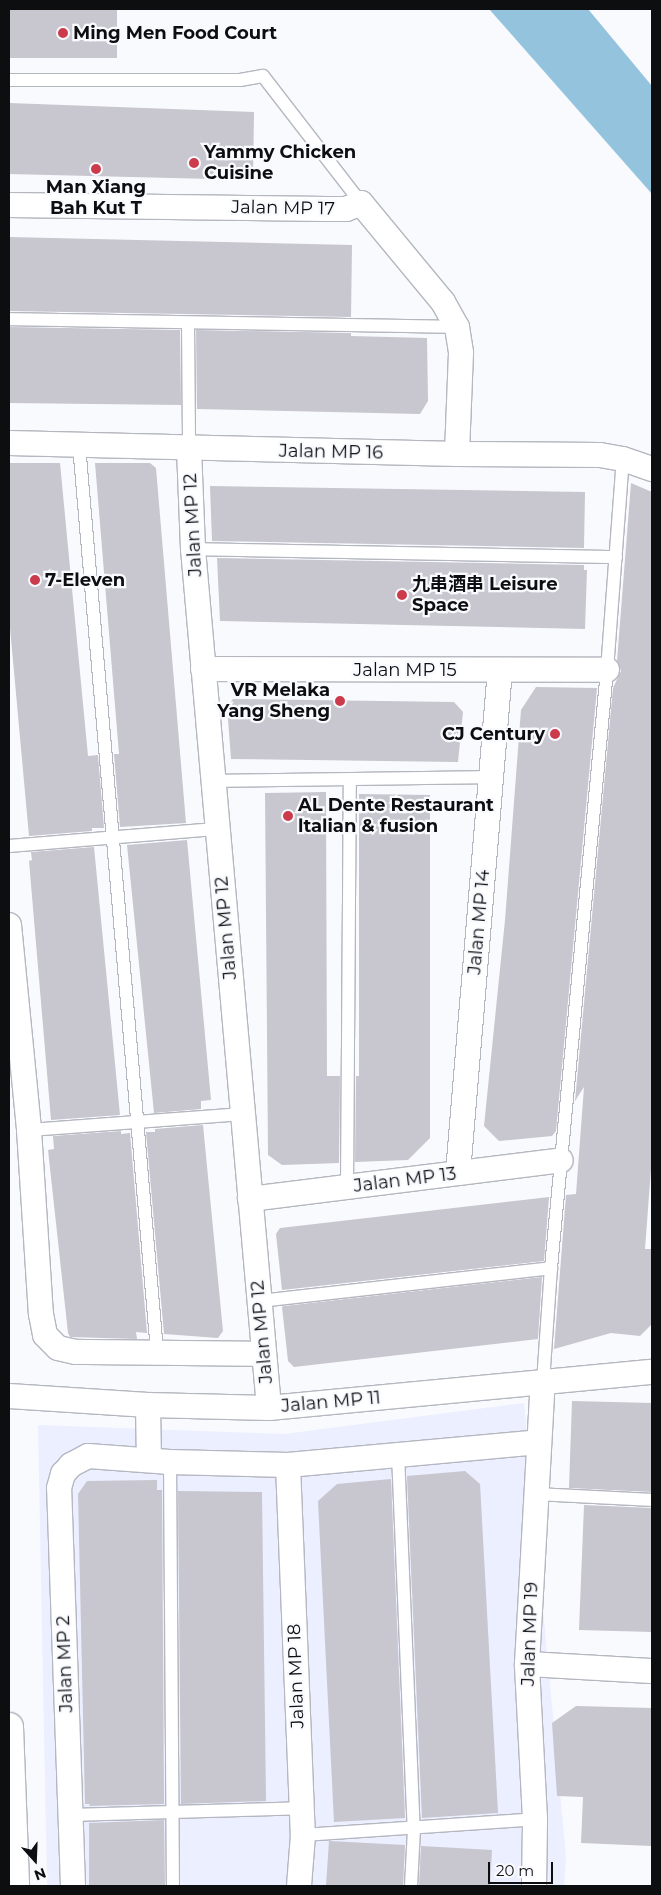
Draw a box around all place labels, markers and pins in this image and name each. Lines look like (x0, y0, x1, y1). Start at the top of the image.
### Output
place label: Ming Men Food Court (73, 22, 277, 44)
marker: Ming Men Food Court (57, 27, 69, 39)
place label: Yammy Chicken Cuisine (204, 142, 356, 184)
marker: Yammy Chicken Cuisine (188, 157, 200, 169)
marker: Man Xiang Bah Kut T (90, 163, 102, 175)
place label: Man Xiang Bah Kut T (46, 177, 146, 220)
place label: 7-Eleven (45, 569, 125, 591)
marker: 7-Eleven (29, 574, 41, 586)
place label: 九串酒串 Leisure Space (412, 574, 558, 616)
marker: 九串酒串 Leisure Space (396, 589, 408, 601)
place label: VR Melaka Yang Sheng (217, 680, 330, 722)
marker: VR Melaka Yang Sheng (334, 695, 346, 707)
place label: CJ Century (442, 723, 545, 745)
marker: CJ Century (549, 728, 561, 740)
place label: AL Dente Restaurant ltalian & fusion (298, 795, 494, 838)
marker: AL Dente Restaurant ltalian & fusion (282, 810, 294, 822)

